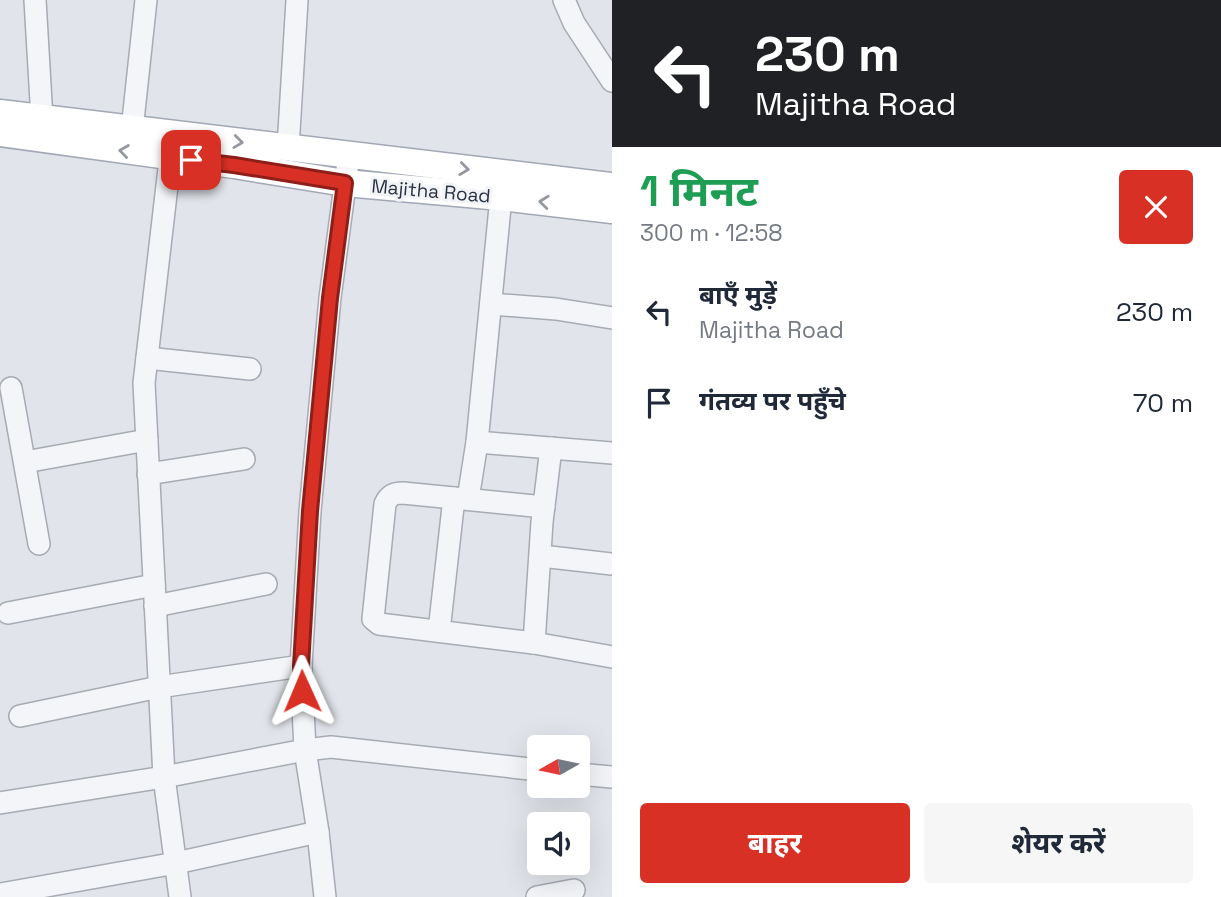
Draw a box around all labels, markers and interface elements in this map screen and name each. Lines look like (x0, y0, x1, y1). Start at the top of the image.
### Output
text: 230 m (755, 23, 900, 85)
icon: left (640, 28, 731, 119)
text: Majitha Road (755, 84, 956, 124)
pin (161, 130, 221, 190)
one-way arrow (232, 135, 244, 150)
icon: arrive (172, 141, 210, 179)
one-way arrow (118, 144, 130, 159)
one-way arrow (458, 161, 470, 176)
text: 1 मिनट (640, 165, 758, 218)
button: close (1119, 170, 1193, 244)
street label: Majitha Road (370, 173, 492, 209)
one-way arrow (538, 195, 549, 210)
text: 300 m · 12:58 (640, 218, 783, 248)
text: बाएँ मुड़ें (699, 278, 777, 312)
icon: left (640, 293, 678, 331)
text: 230 m (1116, 295, 1193, 329)
text: Majitha Road (699, 315, 844, 345)
icon: arrive (640, 384, 678, 422)
text: गंतव्य पर पहुँचे (699, 384, 846, 418)
text: 70 m (1133, 386, 1193, 420)
position arrow (265, 654, 339, 728)
north arrow (527, 735, 590, 798)
map controls (527, 735, 590, 875)
button: बाहर (640, 803, 910, 883)
button: शेयर करें (924, 803, 1193, 883)
button: sound (527, 812, 590, 875)

